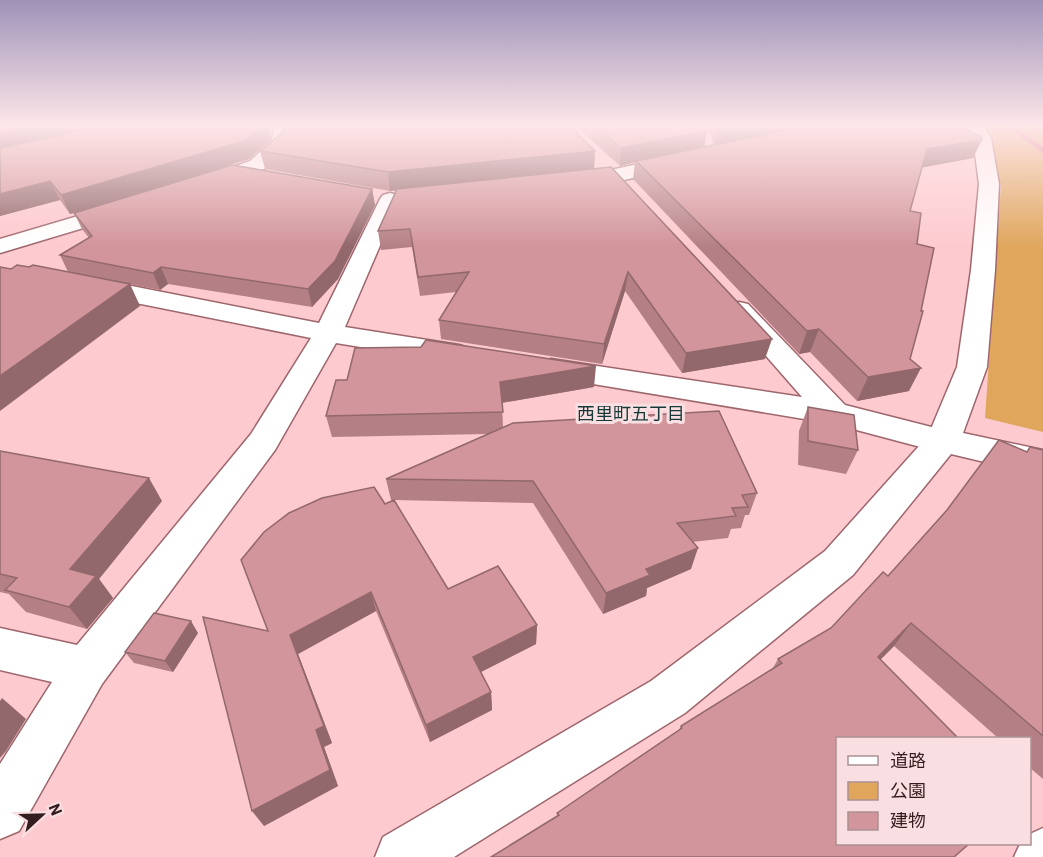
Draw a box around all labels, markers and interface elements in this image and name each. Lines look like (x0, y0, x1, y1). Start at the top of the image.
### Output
district label: 西里町五丁目 (577, 402, 685, 424)
legend (836, 737, 1031, 845)
text: 道路 (890, 749, 926, 771)
text: 公園 (890, 779, 926, 801)
north arrow (12, 785, 72, 845)
text: N (46, 801, 67, 818)
text: 建物 (890, 809, 926, 831)

